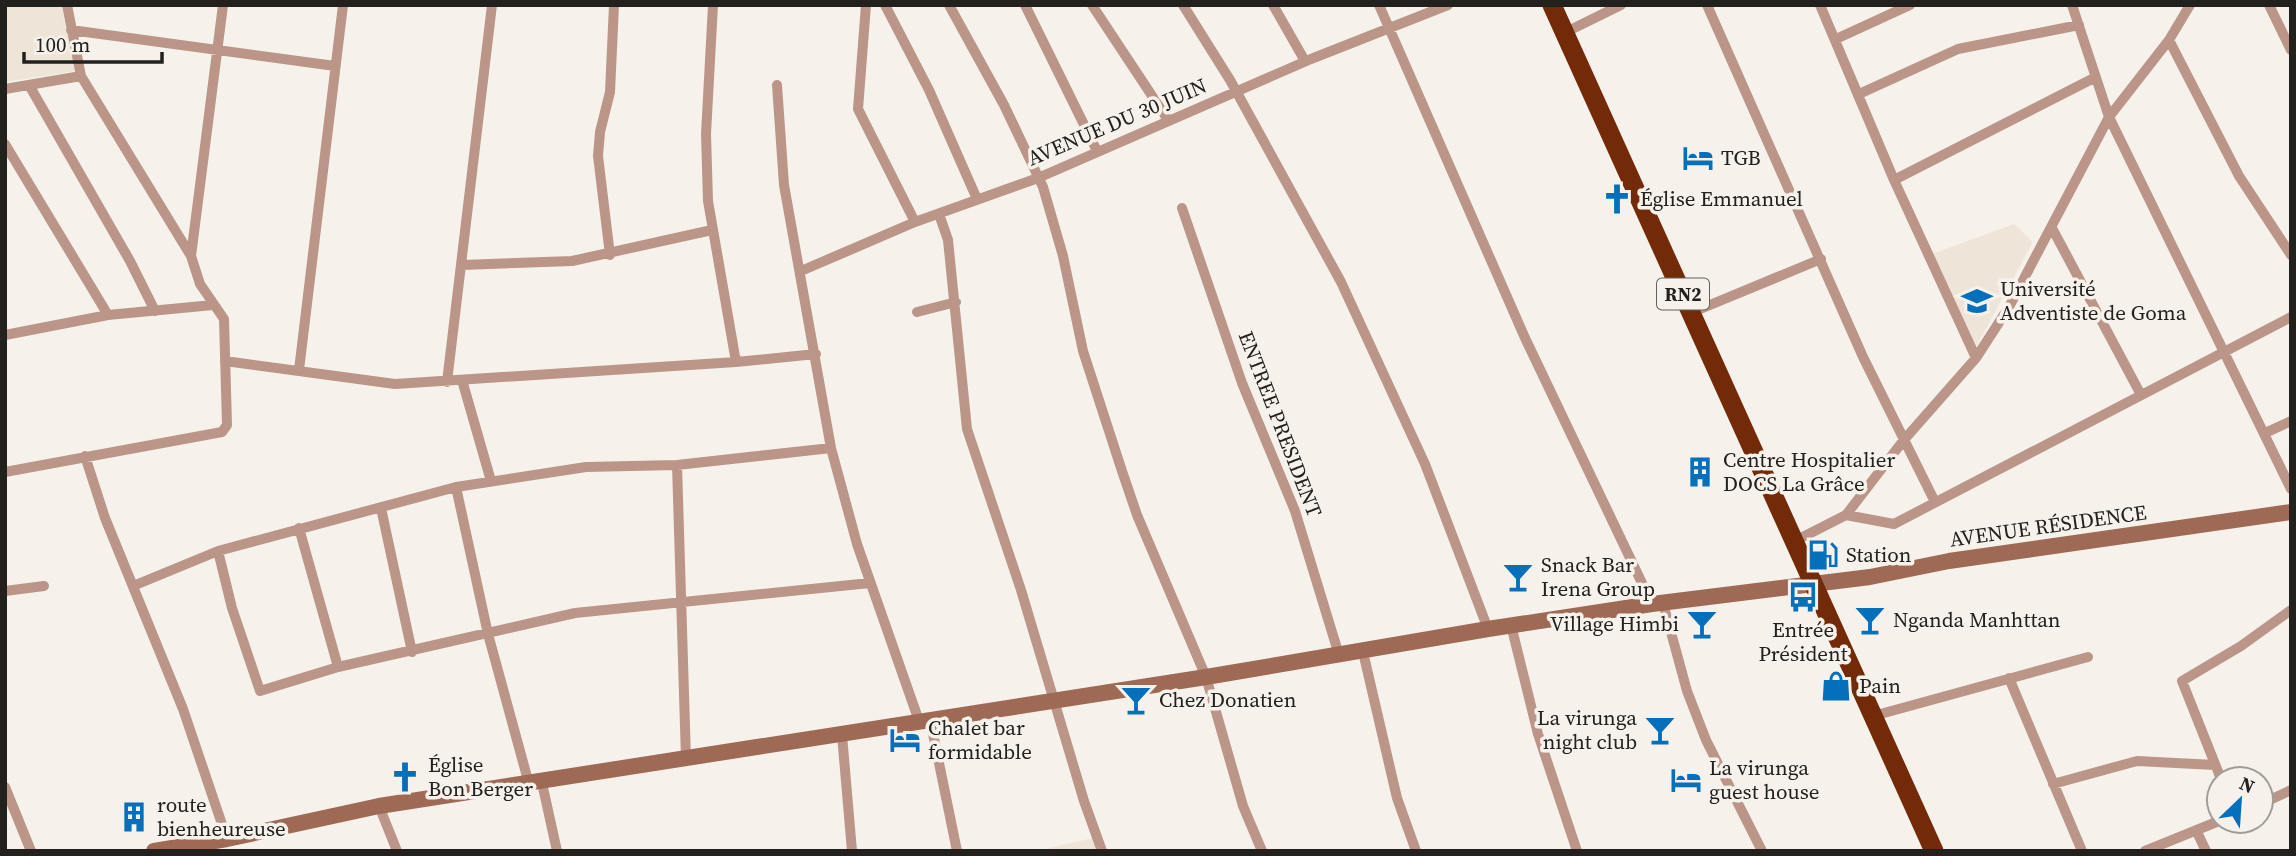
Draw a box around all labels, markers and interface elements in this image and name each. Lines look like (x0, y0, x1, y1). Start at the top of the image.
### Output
scale bar (24, 21, 163, 65)
text: 100 m (35, 30, 90, 59)
street label: AVENUE DU 30 JUIN (1023, 71, 1211, 172)
hotel icon: TGB (1681, 141, 1715, 175)
place label: TGB (1721, 143, 1761, 172)
church icon: Église Emmanuel (1600, 182, 1634, 216)
place label: Église Emmanuel (1640, 184, 1803, 213)
place label: Université Adventiste de Goma (2000, 274, 2187, 327)
road number: RN2 (1657, 278, 1709, 310)
school or university icon: Université Adventiste de Goma (1960, 284, 1994, 318)
street label: ENTREE PRESIDENT (1232, 327, 1329, 521)
place label: Centre Hospitalier DOCS La Grâce (1723, 445, 1895, 498)
building icon: Centre Hospitalier DOCS La Grâce (1683, 455, 1717, 489)
street label: AVENUE RÉSIDENCE (1948, 497, 2148, 554)
fuel station icon: Station (1806, 538, 1840, 572)
place label: Station (1846, 540, 1912, 569)
place label: Snack Bar Irena Group (1541, 550, 1655, 603)
bar icon: Snack Bar Irena Group (1501, 560, 1535, 594)
bus stop icon: Entrée Président (1786, 580, 1820, 614)
bar icon: Nganda Manhttan (1853, 603, 1887, 637)
place label: Nganda Manhttan (1893, 605, 2061, 634)
bar icon: Village Himbi (1685, 607, 1719, 641)
place label: Village Himbi (1550, 609, 1679, 638)
place label: Entrée Président (1759, 615, 1848, 668)
shop icon: Pain (1819, 669, 1853, 703)
place label: Pain (1859, 671, 1901, 700)
bar icon: Chez Donatien (1119, 683, 1153, 717)
place label: Chez Donatien (1159, 685, 1297, 714)
place label: La virunga night club (1537, 703, 1637, 756)
place label: Chalet bar formidable (928, 713, 1032, 766)
bar icon: La virunga night club (1643, 713, 1677, 747)
hotel icon: Chalet bar formidable (888, 723, 922, 757)
place label: Église Bon Berger (428, 750, 533, 803)
place label: La virunga guest house (1709, 753, 1819, 806)
church icon: Église Bon Berger (388, 760, 422, 794)
hotel icon: La virunga guest house (1669, 763, 1703, 797)
north arrow (2205, 765, 2275, 835)
text: N (2235, 770, 2259, 799)
place label: route bienheureuse (157, 790, 286, 843)
building icon: route bienheureuse (117, 800, 151, 834)

